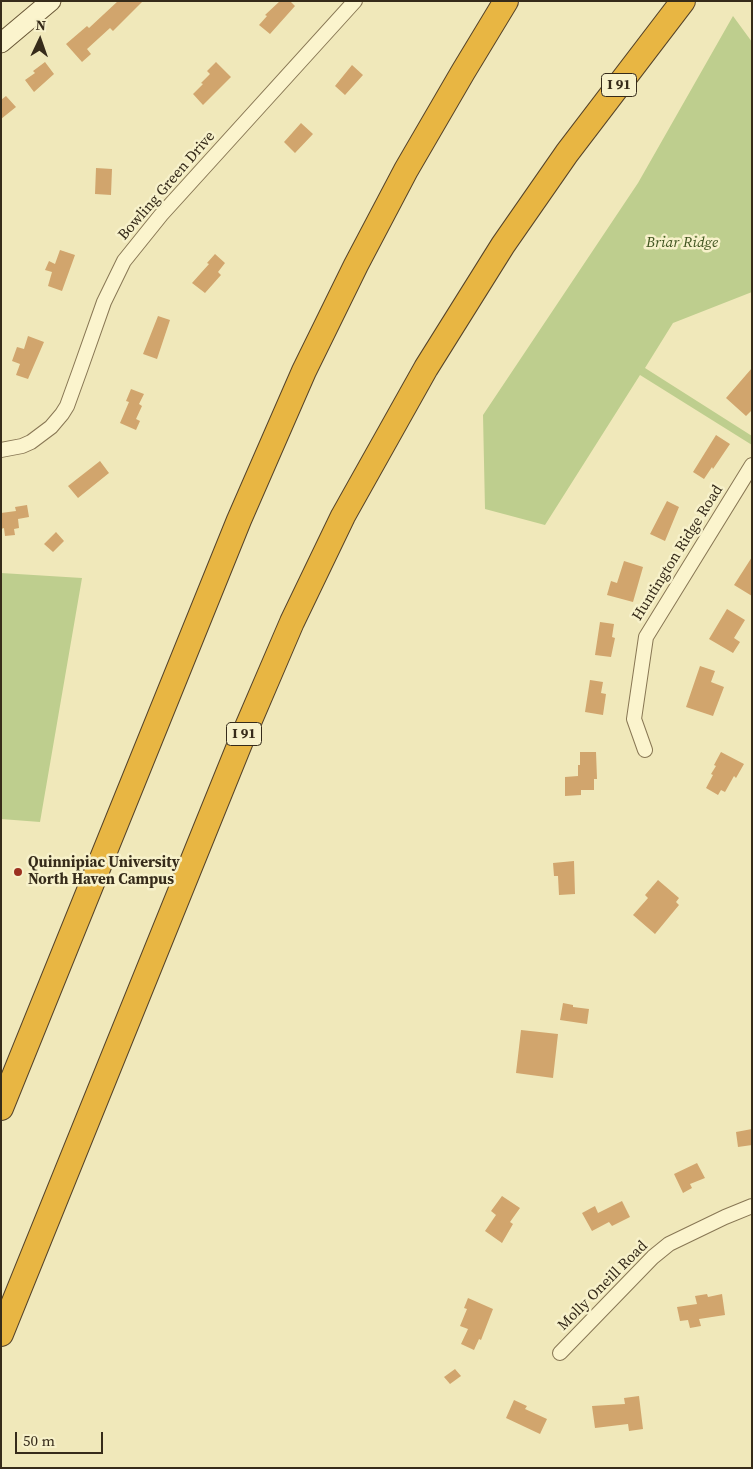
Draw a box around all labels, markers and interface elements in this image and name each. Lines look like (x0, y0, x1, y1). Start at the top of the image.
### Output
north arrow (15, 15, 65, 65)
text: N (35, 15, 46, 35)
road number: I 91 (602, 74, 636, 96)
street label: Bowling Green Drive (115, 128, 219, 244)
park label: Briar Ridge (646, 234, 718, 252)
street label: Huntington Ridge Road (629, 482, 727, 624)
road number: I 91 (226, 722, 262, 746)
place label: Quinnipiac University North Haven Campus (28, 854, 180, 889)
marker: Quinnipiac University North Haven Campus (12, 866, 24, 878)
street label: Molly Oneill Road (554, 1237, 652, 1335)
scale bar (18, 1422, 105, 1454)
text: 50 m (23, 1430, 55, 1451)

